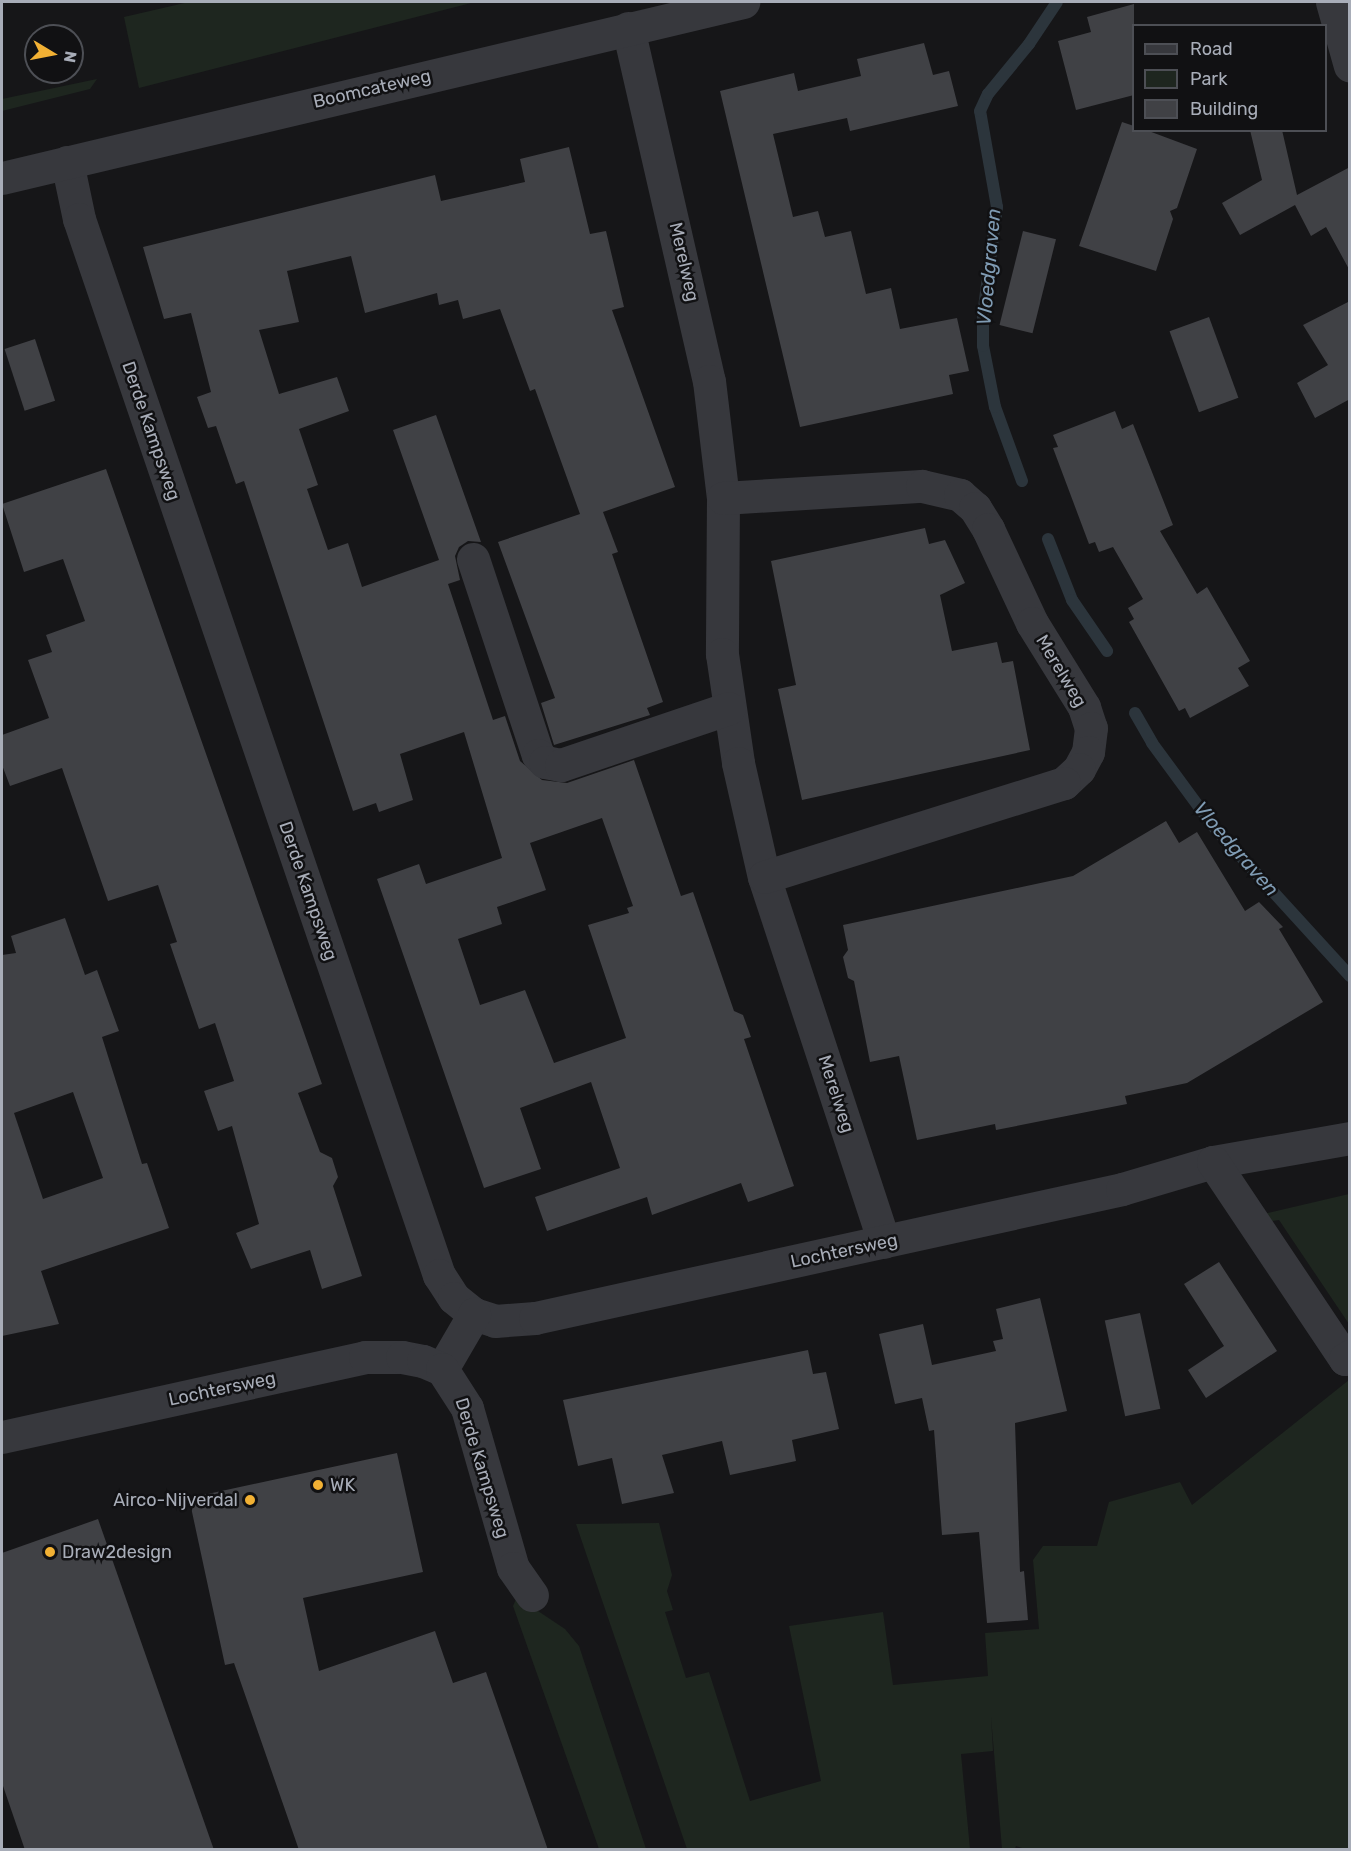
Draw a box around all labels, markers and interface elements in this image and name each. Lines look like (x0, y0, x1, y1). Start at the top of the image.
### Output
north arrow (24, 24, 84, 84)
legend (1132, 24, 1327, 132)
text: Road (1190, 38, 1233, 60)
text: N (60, 50, 81, 64)
street label: Boomcateweg (311, 65, 433, 113)
text: Park (1190, 68, 1227, 90)
text: Building (1190, 98, 1258, 120)
water label: Vloedgraven (972, 207, 1006, 327)
street label: Merelweg (664, 220, 704, 304)
street label: Derde Kampsweg (117, 359, 185, 503)
street label: Merelweg (1031, 631, 1091, 711)
water label: Vloedgraven (1188, 797, 1284, 901)
street label: Derde Kampsweg (274, 819, 342, 963)
street label: Merelweg (813, 1052, 859, 1136)
street label: Lochtersweg (788, 1229, 900, 1273)
street label: Lochtersweg (166, 1367, 278, 1411)
street label: Derde Kampsweg (450, 1395, 514, 1541)
place label: WK (330, 1474, 355, 1496)
marker: WK (311, 1478, 325, 1492)
place label: Airco-Nijverdal (113, 1489, 238, 1511)
marker: Airco-Nijverdal (243, 1493, 257, 1507)
place label: Draw2design (62, 1541, 172, 1563)
marker: Draw2design (43, 1545, 57, 1559)

